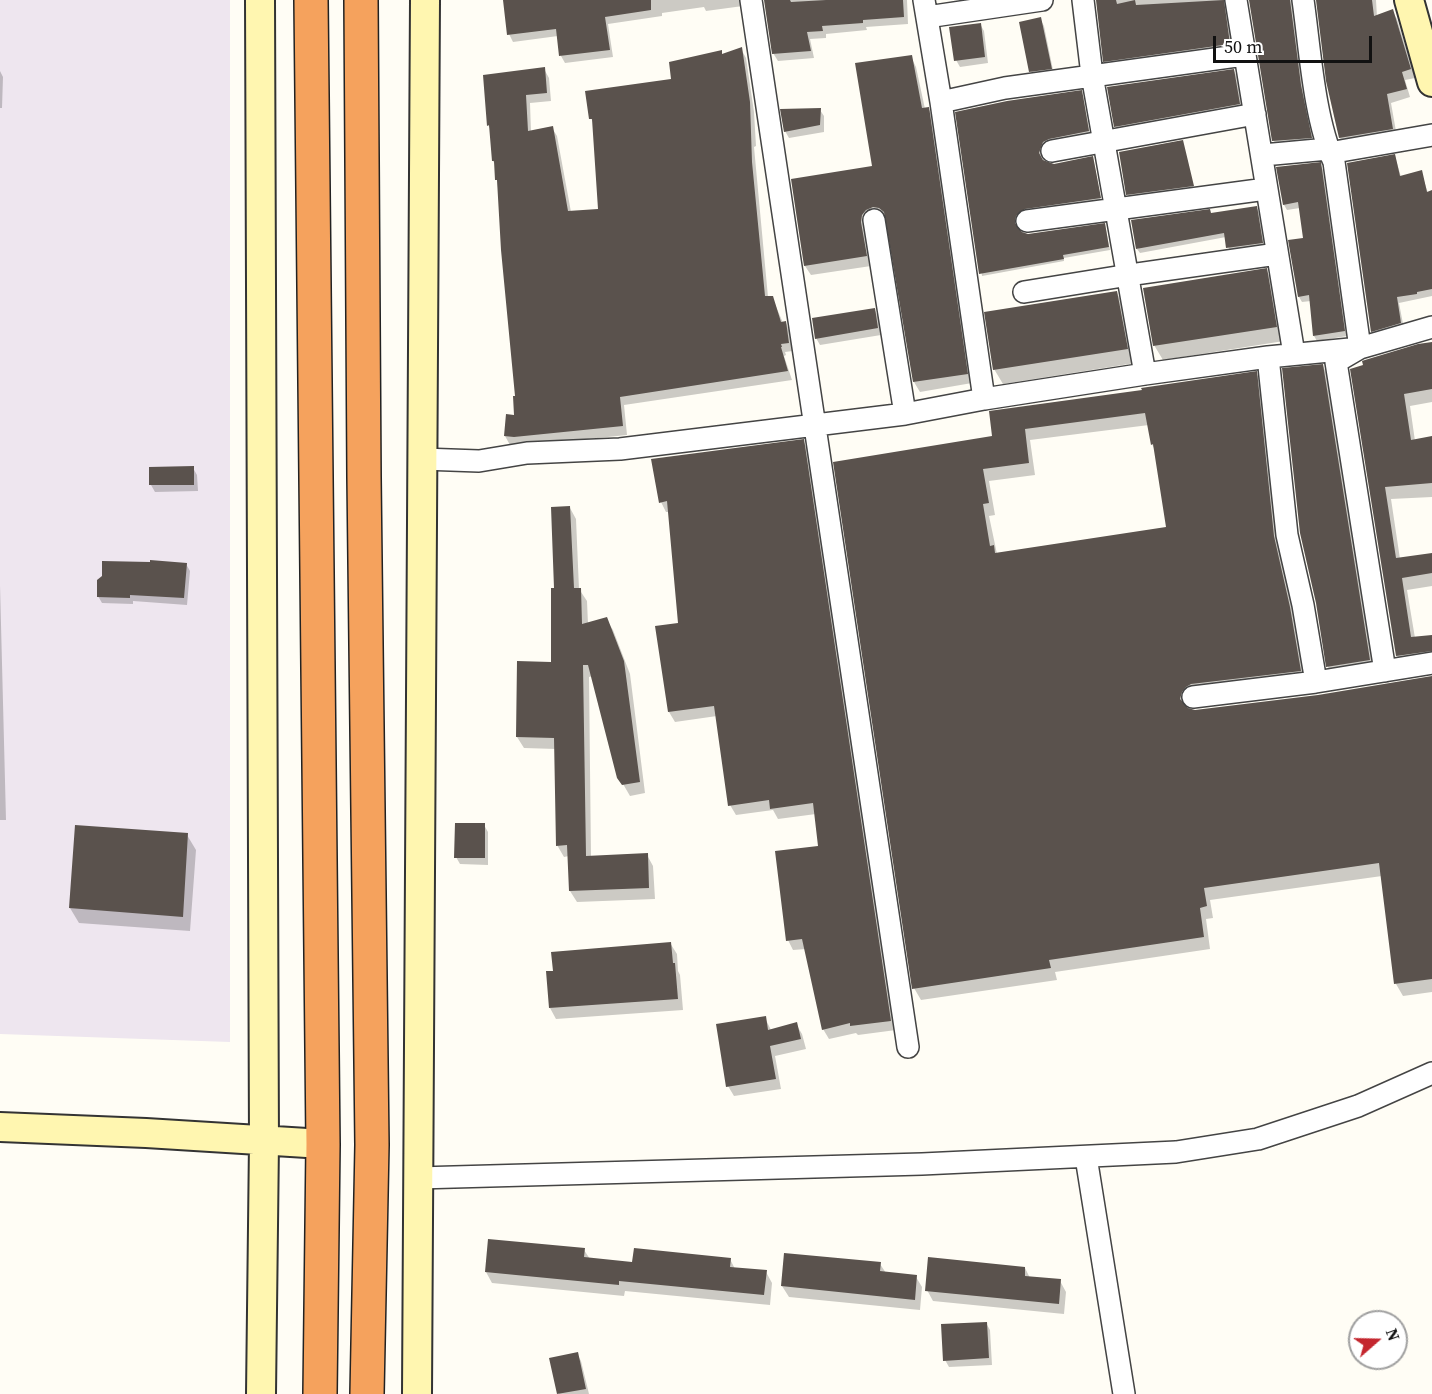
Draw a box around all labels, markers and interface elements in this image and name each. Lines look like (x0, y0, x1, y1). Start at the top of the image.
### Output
scale bar (1216, 24, 1375, 62)
text: 50 m (1224, 34, 1262, 59)
north arrow (1348, 1310, 1408, 1370)
text: N (1381, 1325, 1405, 1344)

